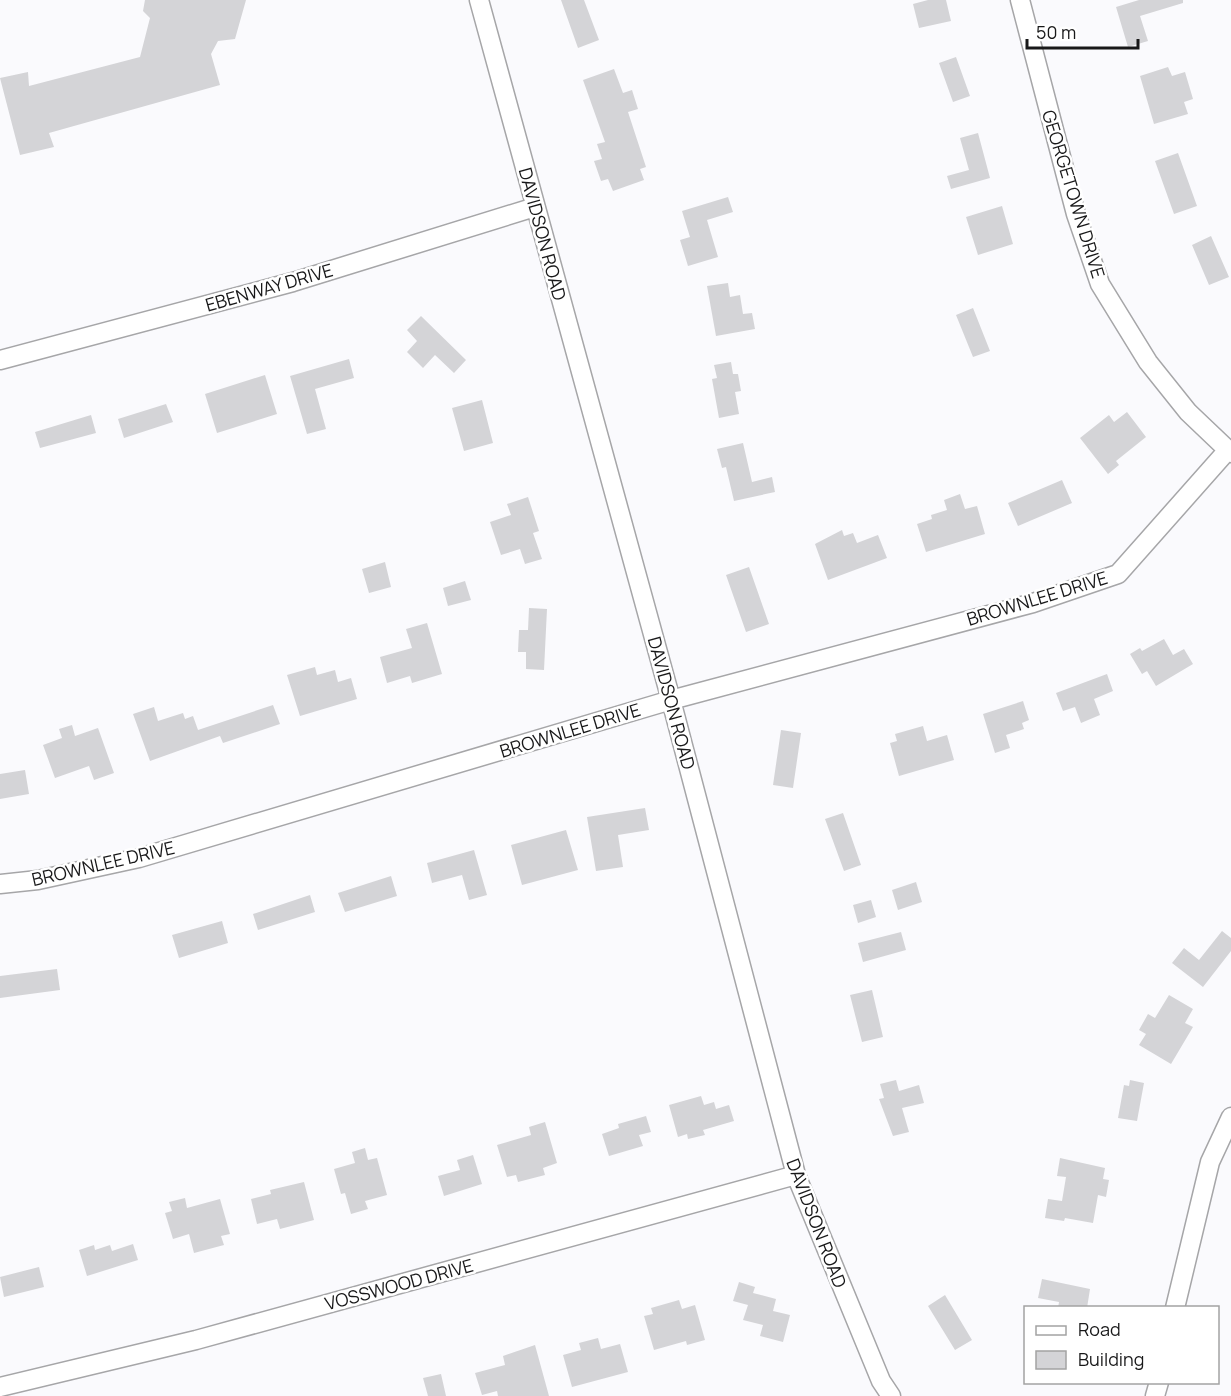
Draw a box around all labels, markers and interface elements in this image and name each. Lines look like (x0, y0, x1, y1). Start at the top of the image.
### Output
scale bar (1027, 12, 1138, 50)
text: 50 m (1036, 20, 1076, 44)
street label: GEORGETOWN DRIVE (1037, 107, 1111, 281)
street label: DAVIDSON ROAD (514, 165, 572, 303)
street label: EBENWAY DRIVE (203, 257, 335, 317)
street label: BROWNLEE DRIVE (964, 565, 1110, 631)
street label: DAVIDSON ROAD (643, 634, 701, 772)
street label: BROWNLEE DRIVE (497, 697, 643, 763)
street label: BROWNLEE DRIVE (29, 835, 177, 891)
street label: DAVIDSON ROAD (781, 1155, 853, 1291)
street label: VOSSWOOD DRIVE (322, 1253, 476, 1315)
legend (1024, 1306, 1219, 1384)
text: Road (1078, 1317, 1121, 1341)
text: Building (1078, 1347, 1144, 1371)

